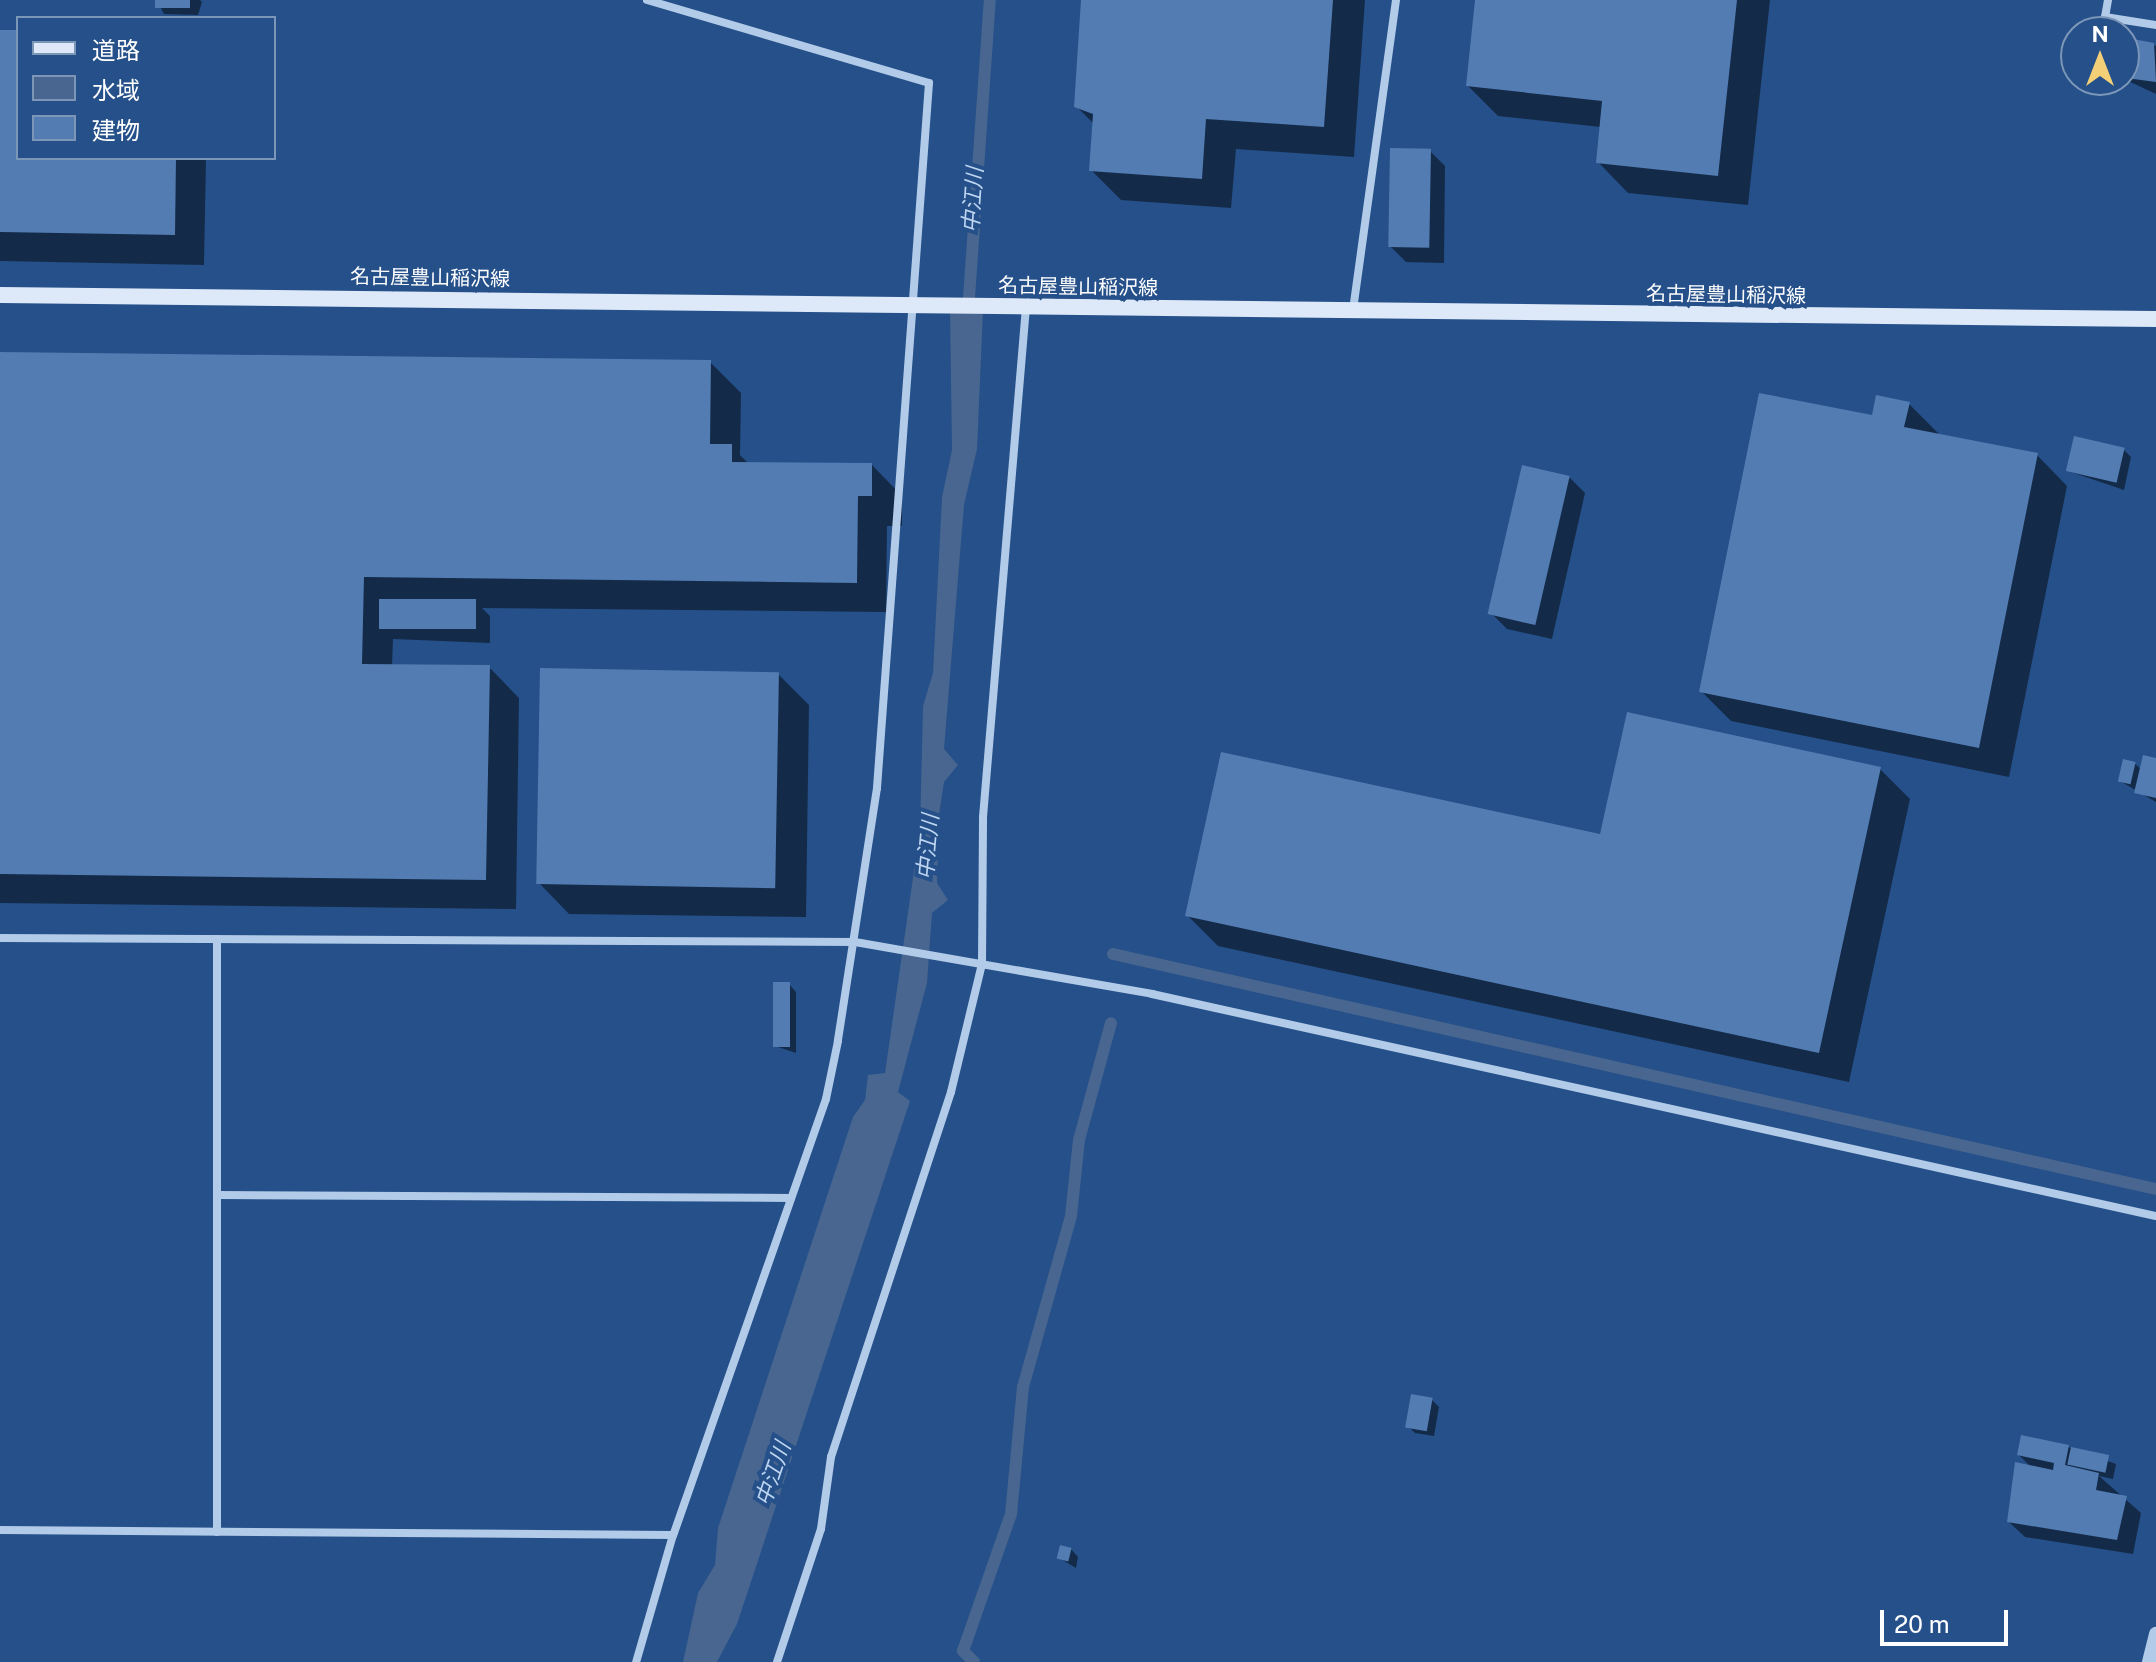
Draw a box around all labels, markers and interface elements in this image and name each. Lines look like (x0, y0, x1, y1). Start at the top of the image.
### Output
legend (16, 16, 276, 160)
north arrow (2060, 16, 2140, 96)
text: N (2091, 21, 2109, 47)
text: 道路 (92, 36, 140, 64)
text: 水域 (92, 76, 140, 104)
text: 建物 (92, 116, 140, 144)
water label: 中江川 (958, 166, 988, 234)
street label: 名古屋豊山稲沢線 (350, 265, 510, 291)
street label: 名古屋豊山稲沢線 (998, 274, 1158, 300)
street label: 名古屋豊山稲沢線 (1646, 282, 1806, 308)
water label: 中江川 (912, 813, 944, 881)
water label: 中江川 (750, 1439, 796, 1509)
scale bar (1884, 1594, 2012, 1644)
text: 20 m (1894, 1610, 1950, 1638)

